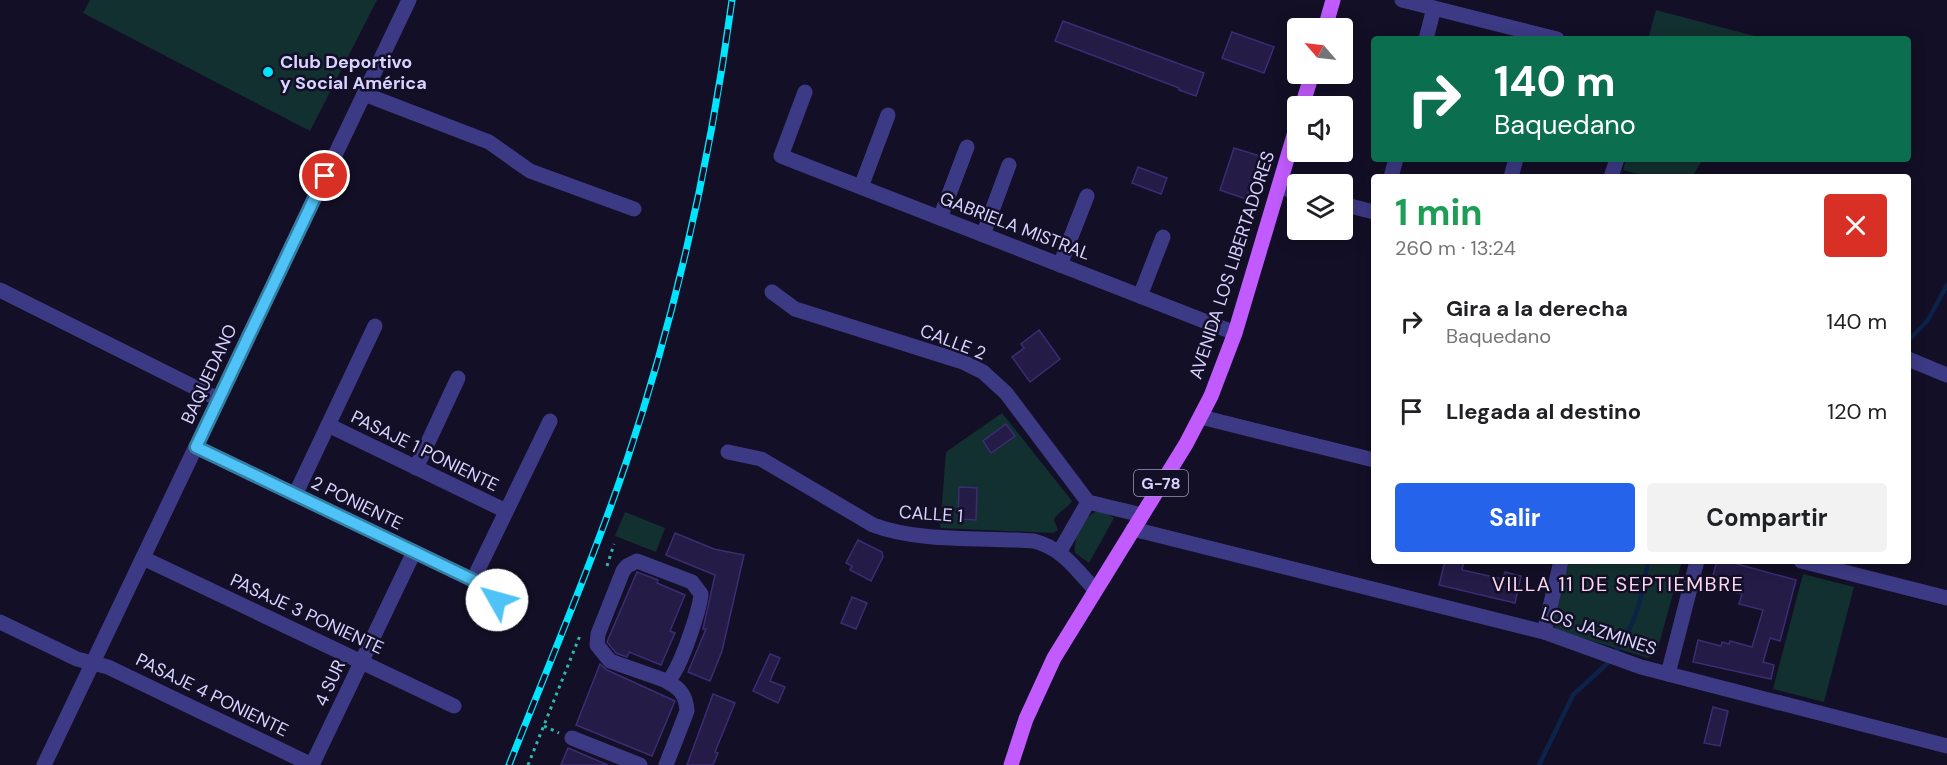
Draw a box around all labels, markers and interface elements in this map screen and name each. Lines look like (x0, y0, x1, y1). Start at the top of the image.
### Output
north arrow (1287, 18, 1353, 84)
map controls (1287, 18, 1353, 240)
place label: Club Deportivo y Social América (280, 50, 427, 95)
text: 140 m (1494, 54, 1616, 109)
icon: right (1395, 60, 1473, 138)
marker: Club Deportivo y Social América (261, 65, 275, 79)
button: sound (1287, 96, 1353, 162)
text: Baquedano (1494, 107, 1636, 142)
street label: AVENIDA LOS LIBERTADORES (1184, 148, 1280, 382)
pin (299, 150, 350, 201)
icon: arrive (308, 159, 341, 192)
button: layers (1287, 174, 1353, 240)
street label: GABRIELA MISTRAL (936, 186, 1094, 266)
text: 1 min (1395, 189, 1483, 236)
button: close (1824, 194, 1887, 257)
text: 260 m · 13:24 (1395, 235, 1516, 261)
text: Gira a la derecha (1446, 294, 1628, 323)
icon: right (1395, 305, 1428, 338)
text: 140 m (1826, 307, 1887, 336)
street label: CALLE 2 (917, 318, 989, 366)
street label: BAQUEDANO (175, 320, 243, 428)
text: Baquedano (1446, 323, 1551, 349)
icon: arrive (1395, 395, 1428, 428)
text: Llegada al destino (1446, 397, 1641, 426)
text: 120 m (1827, 397, 1887, 426)
street label: PASAJE 1 PONIENTE (347, 405, 503, 497)
road number: G-78 (1134, 470, 1188, 496)
street label: 2 PONIENTE (307, 471, 407, 535)
button: Salir (1395, 483, 1635, 552)
button: Compartir (1647, 483, 1887, 552)
street label: CALLE 1 (898, 500, 964, 528)
street label: PASAJE 3 PONIENTE (226, 568, 388, 660)
position arrow (465, 568, 529, 632)
district label: VILLA 11 DE SEPTIEMBRE (1492, 571, 1744, 597)
street label: LOS JAZMINES (1538, 601, 1660, 661)
street label: PASAJE 4 PONIENTE (132, 648, 292, 742)
street label: 4 SUR (309, 656, 351, 710)

